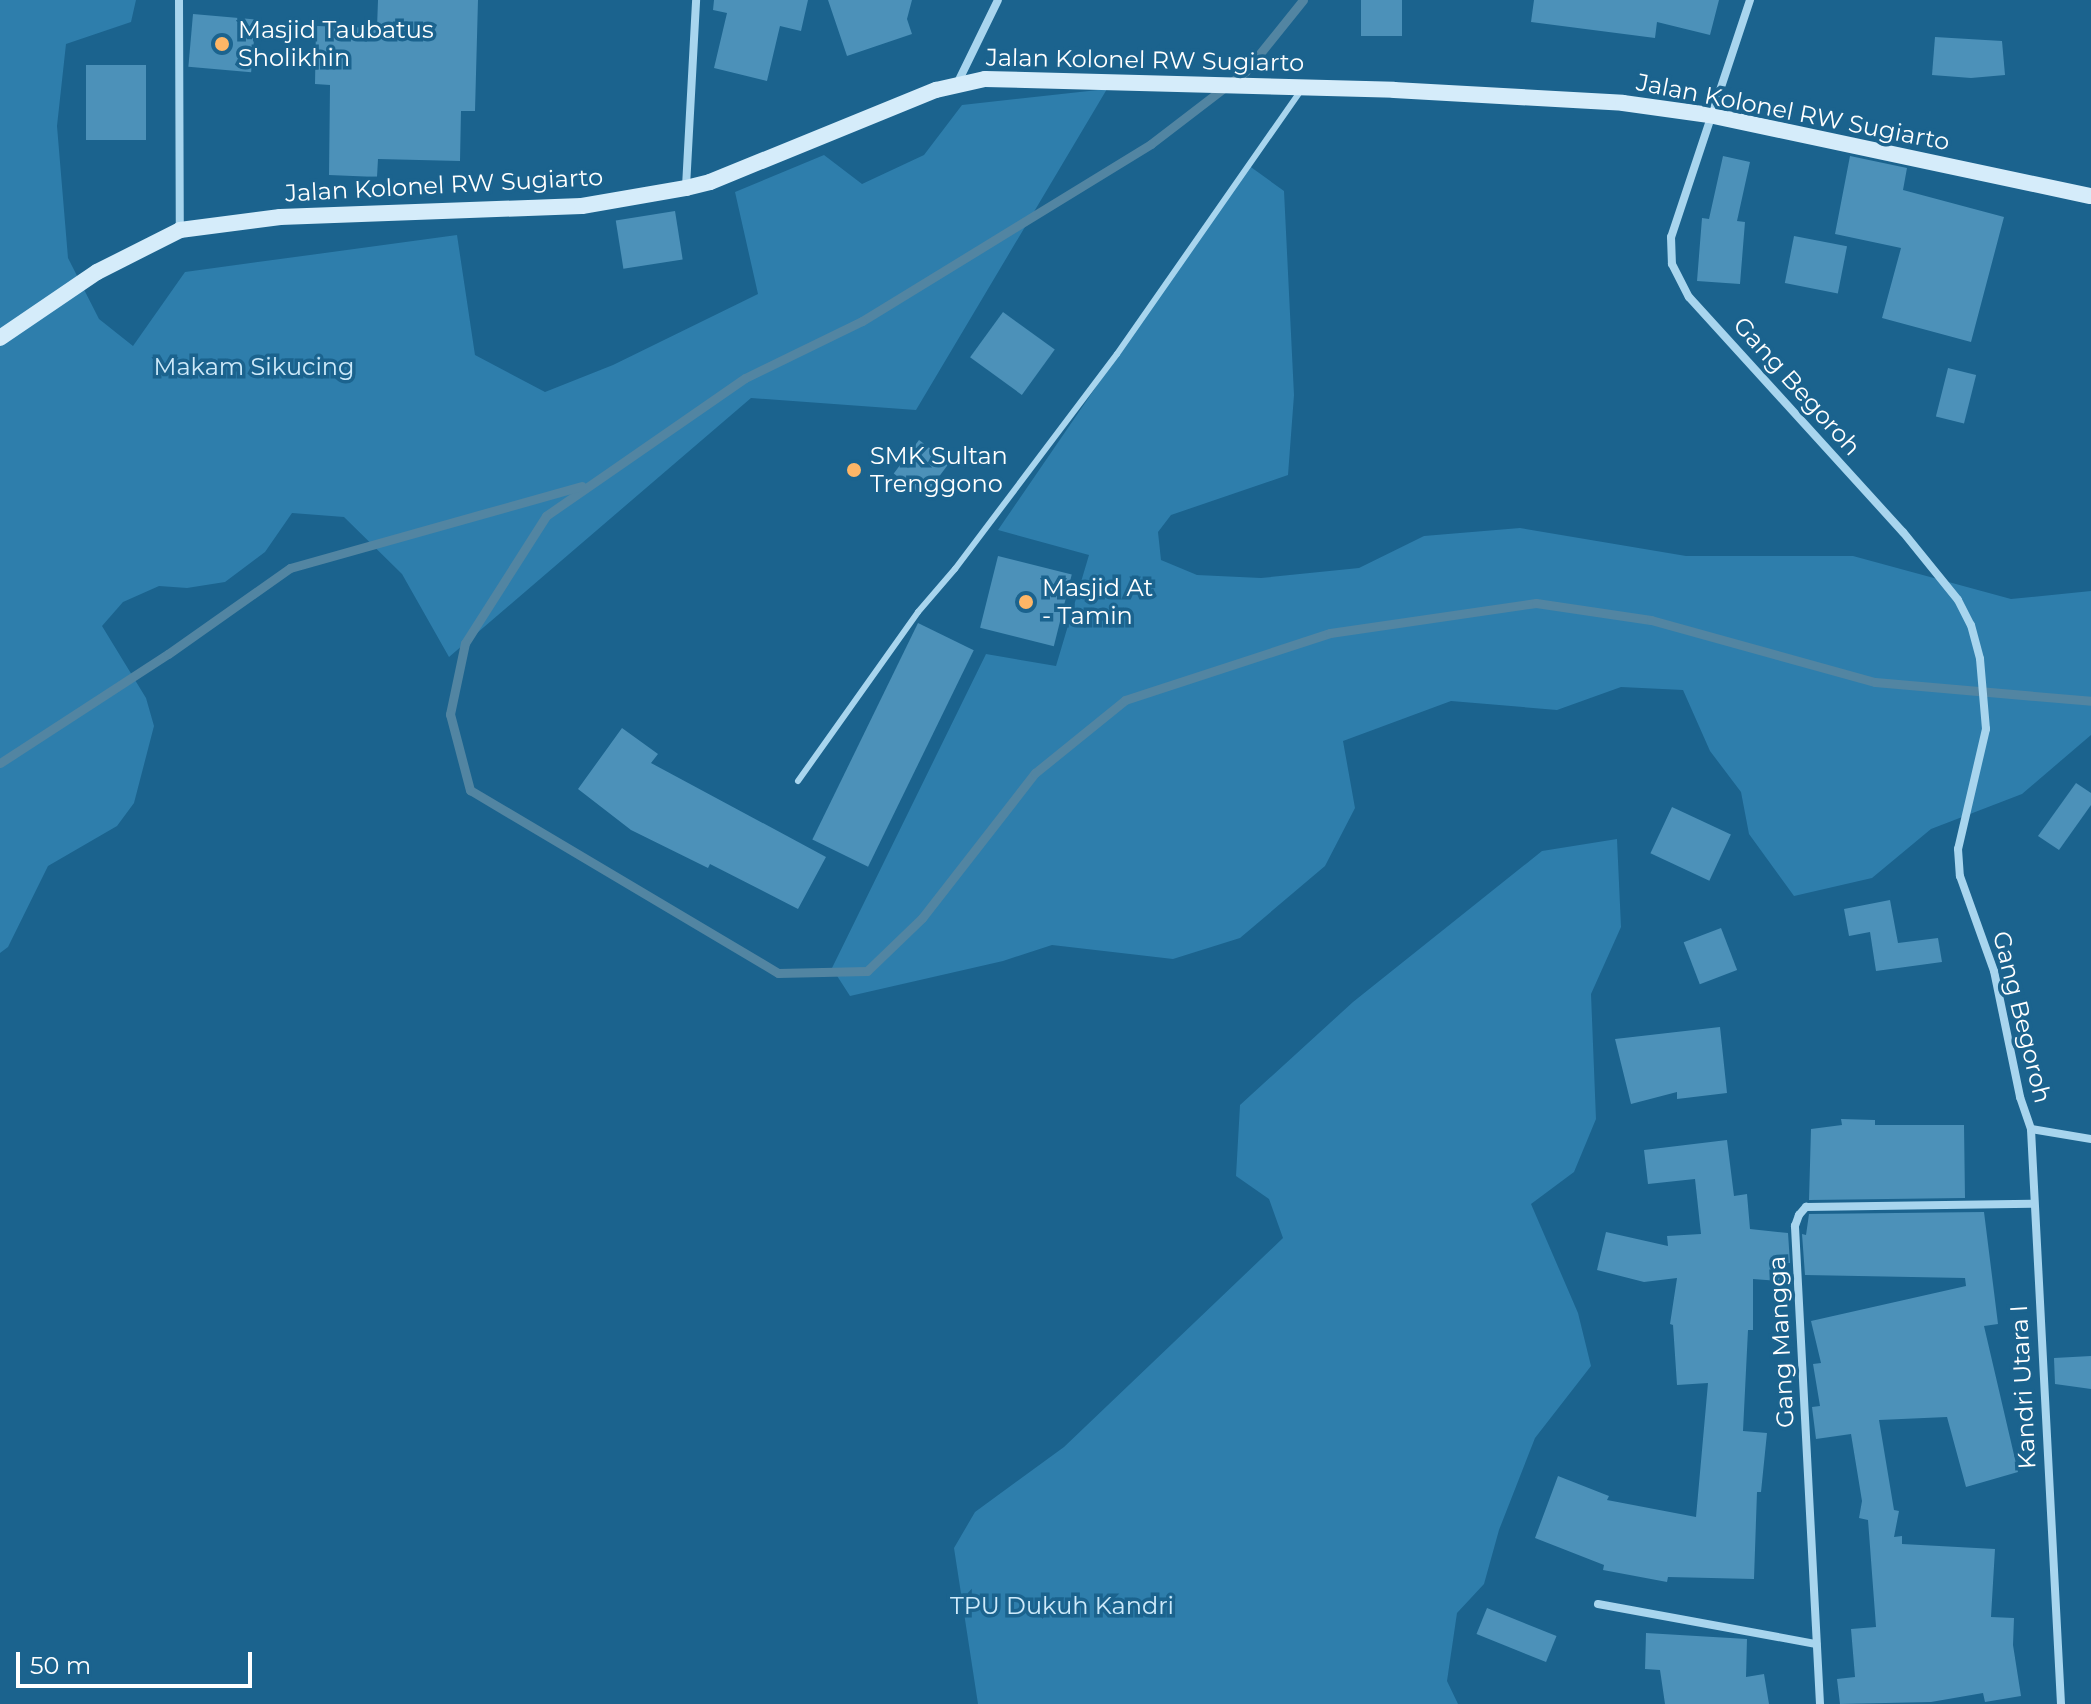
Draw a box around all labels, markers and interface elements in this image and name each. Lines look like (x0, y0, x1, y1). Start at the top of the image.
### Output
place label: Masjid Taubatus Sholikhin (238, 16, 434, 72)
marker: Masjid Taubatus Sholikhin (213, 35, 231, 53)
street label: Jalan Kolonel RW Sugiarto (986, 43, 1304, 77)
street label: Jalan Kolonel RW Sugiarto (1634, 67, 1952, 157)
street label: Jalan Kolonel RW Sugiarto (284, 162, 604, 208)
street label: Gang Begoroh (1727, 311, 1867, 461)
park label: Makam Sikucing (153, 353, 355, 381)
place label: SMK Sultan Trenggono (870, 442, 1008, 498)
marker: SMK Sultan Trenggono (845, 461, 863, 479)
place label: Masjid At - Tamin (1042, 574, 1153, 630)
marker: Masjid At - Tamin (1017, 593, 1035, 611)
street label: Gang Begoroh (1987, 928, 2057, 1106)
street label: Gang Mangga (1762, 1255, 1800, 1429)
street label: Kandri Utara I (2004, 1304, 2042, 1470)
park label: TPU Dukuh Kandri (950, 1592, 1174, 1620)
scale bar (20, 1636, 256, 1686)
text: 50 m (30, 1651, 91, 1680)

